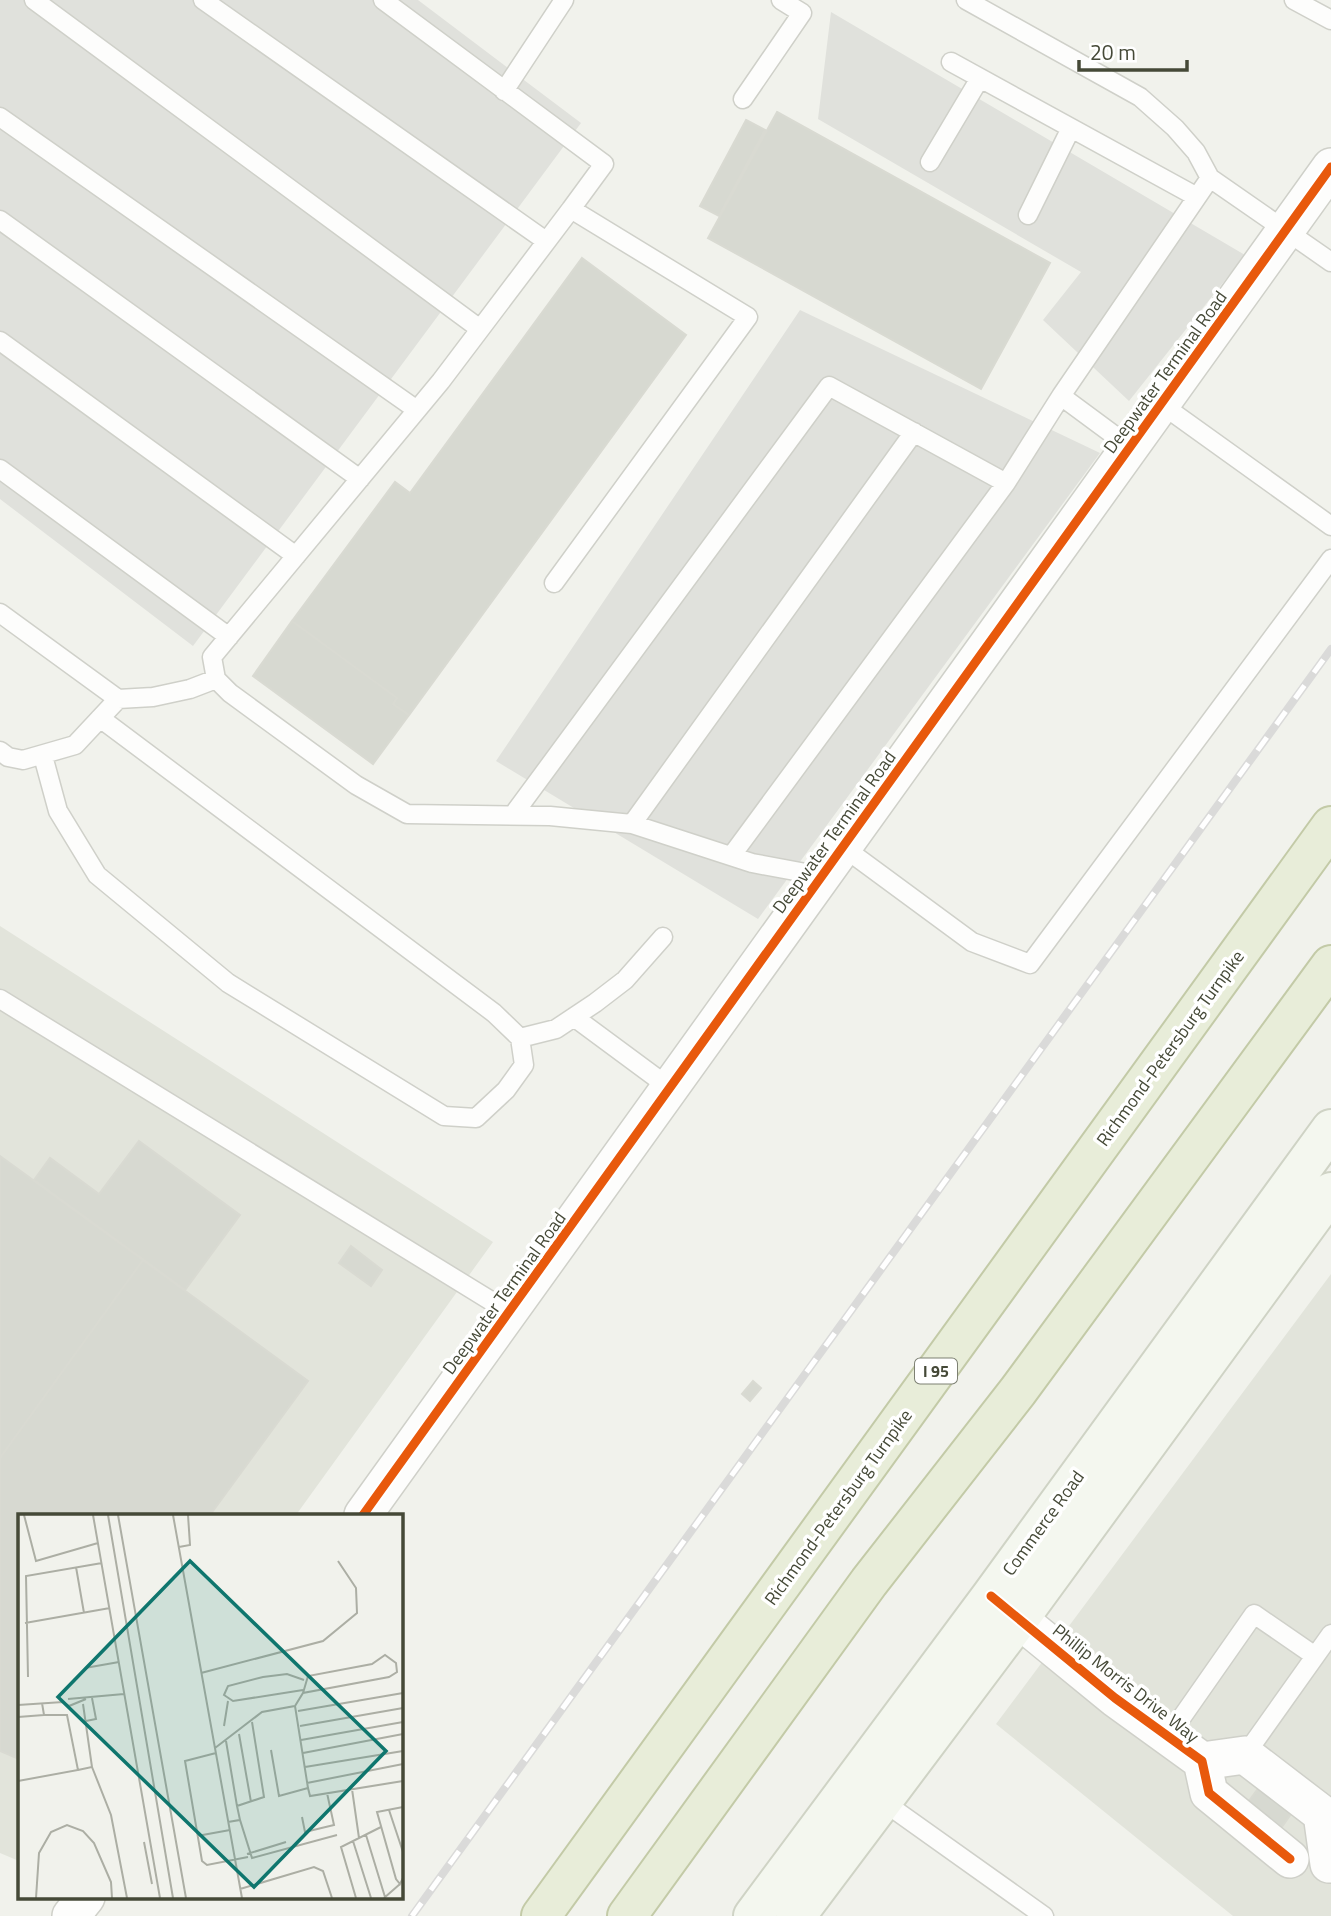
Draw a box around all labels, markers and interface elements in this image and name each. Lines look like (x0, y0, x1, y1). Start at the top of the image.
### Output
scale bar (1079, 28, 1188, 72)
text: 20 m (1090, 36, 1136, 68)
street label: Deepwater Terminal Road (1097, 285, 1233, 459)
street label: Deepwater Terminal Road (766, 745, 902, 919)
street label: Richmond-Petersburg Turnpike (1090, 944, 1250, 1152)
street label: Deepwater Terminal Road (436, 1206, 572, 1380)
road number: I 95 (915, 1358, 957, 1384)
street label: Richmond-Petersburg Turnpike (758, 1403, 918, 1611)
street label: Commerce Road (996, 1465, 1090, 1581)
inset map (18, 1514, 402, 1898)
street label: Phillip Morris Drive Way (1047, 1617, 1205, 1749)

